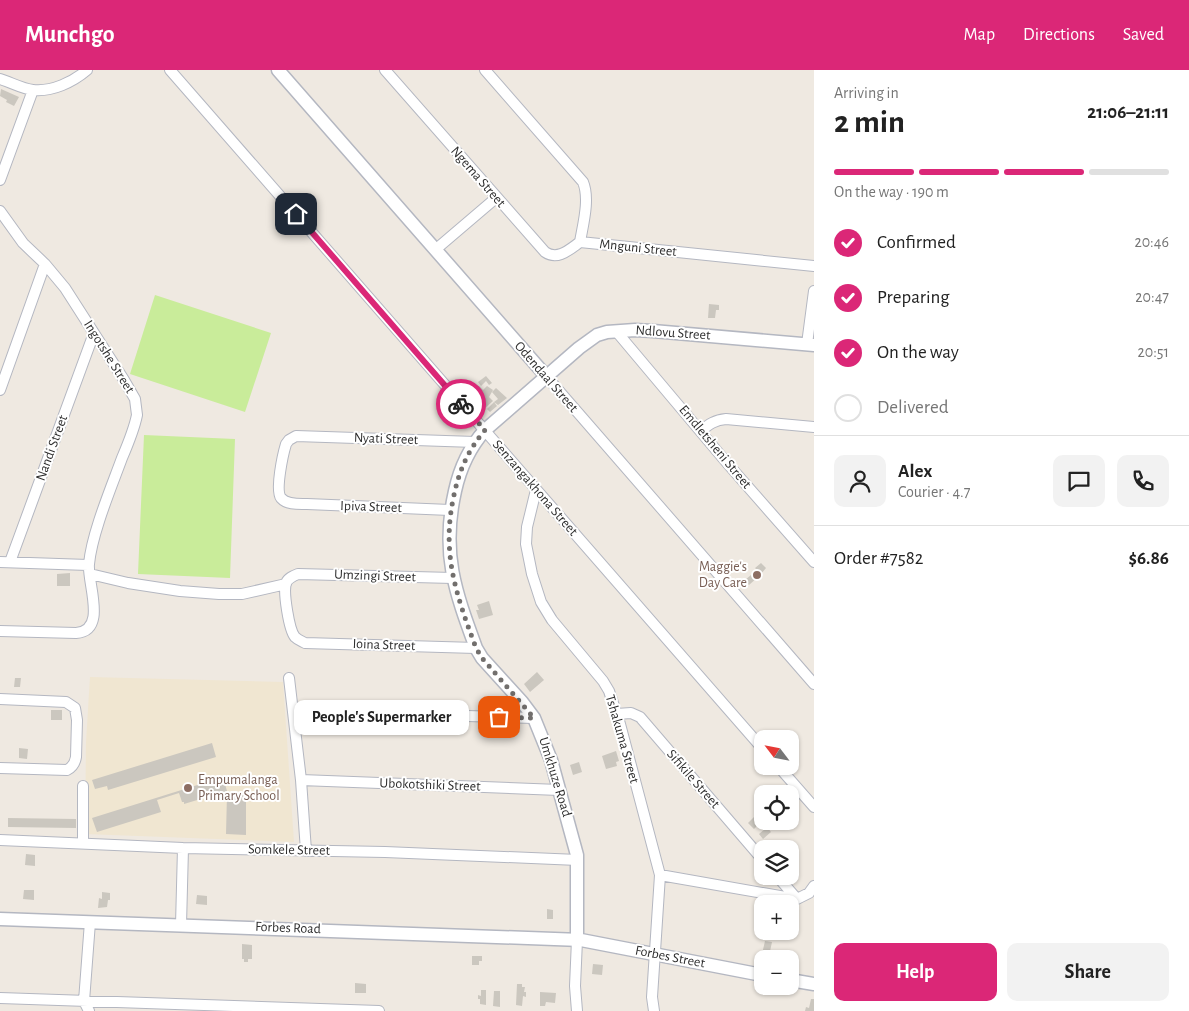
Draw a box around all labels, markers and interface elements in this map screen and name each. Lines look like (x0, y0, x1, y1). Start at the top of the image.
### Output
text: Munchgo (25, 23, 115, 47)
text: Map (964, 26, 995, 44)
text: Directions (1023, 26, 1095, 44)
text: Saved (1123, 26, 1164, 44)
text: Arriving in (834, 85, 899, 101)
text: 21:06–21:11 (1087, 103, 1169, 122)
text: 2 min (834, 106, 905, 138)
street label: Ngema Street (448, 144, 508, 210)
text: On the way · 190 m (834, 184, 949, 200)
pin (275, 193, 317, 235)
icon: home (282, 200, 310, 228)
icon: check (834, 229, 862, 257)
text: Confirmed (877, 233, 956, 252)
text: 20:46 (1134, 234, 1169, 250)
street label: Mnguni Street (599, 237, 678, 259)
icon: check (834, 284, 862, 312)
text: Preparing (877, 288, 950, 307)
text: 20:47 (1135, 289, 1169, 305)
street label: Ingotshe Street (81, 318, 137, 396)
street label: Ndlovu Street (635, 323, 711, 343)
street label: Odendaal Street (512, 339, 581, 415)
icon: check (834, 339, 862, 367)
text: On the way (877, 343, 959, 362)
text: 20:51 (1137, 344, 1169, 360)
courier (436, 379, 486, 429)
icon: bike (447, 390, 475, 418)
text: Delivered (877, 398, 949, 417)
street label: Emdletsheni Street (676, 403, 754, 492)
street label: Nandi Street (34, 413, 71, 483)
street label: Nyati Street (354, 431, 419, 447)
street label: Senzangakhona Street (490, 437, 581, 539)
button: person (834, 455, 886, 507)
button: chat (1053, 455, 1105, 507)
button: phone (1117, 455, 1169, 507)
text: Alex (898, 462, 932, 481)
text: Courier · 4.7 (898, 484, 970, 500)
street label: Ipiva Street (340, 499, 403, 515)
text: Order #7582 (834, 549, 923, 568)
text: $6.86 (1128, 549, 1169, 568)
place label: Maggie's Day Care (699, 560, 747, 590)
street label: Umzingi Street (334, 568, 417, 584)
marker: Maggie's Day Care (751, 569, 763, 581)
street label: Ioina Street (352, 637, 416, 653)
street label: Tshakuma Street (603, 693, 641, 785)
pin (478, 696, 520, 738)
callout: People's Supermarker (294, 700, 469, 734)
icon: bag (485, 703, 513, 731)
text: People's Supermarker (312, 709, 451, 725)
north arrow (754, 730, 799, 775)
map controls (754, 730, 799, 995)
street label: Umkhuze Road (536, 735, 574, 819)
street label: Sifikile Street (664, 747, 722, 811)
place label: Empumalanga Primary School (198, 773, 280, 803)
street label: Ubokotshiki Street (379, 776, 481, 794)
marker: Empumalanga Primary School (182, 782, 194, 794)
button: locate (754, 785, 799, 830)
button: layers (754, 840, 799, 885)
street label: Somkele Street (248, 842, 331, 858)
button: + (754, 895, 799, 940)
street label: Forbes Road (255, 920, 321, 936)
street label: Forbes Street (634, 943, 707, 971)
button: Help (834, 943, 997, 1001)
button: Share (1007, 943, 1169, 1001)
button: − (754, 950, 799, 995)

